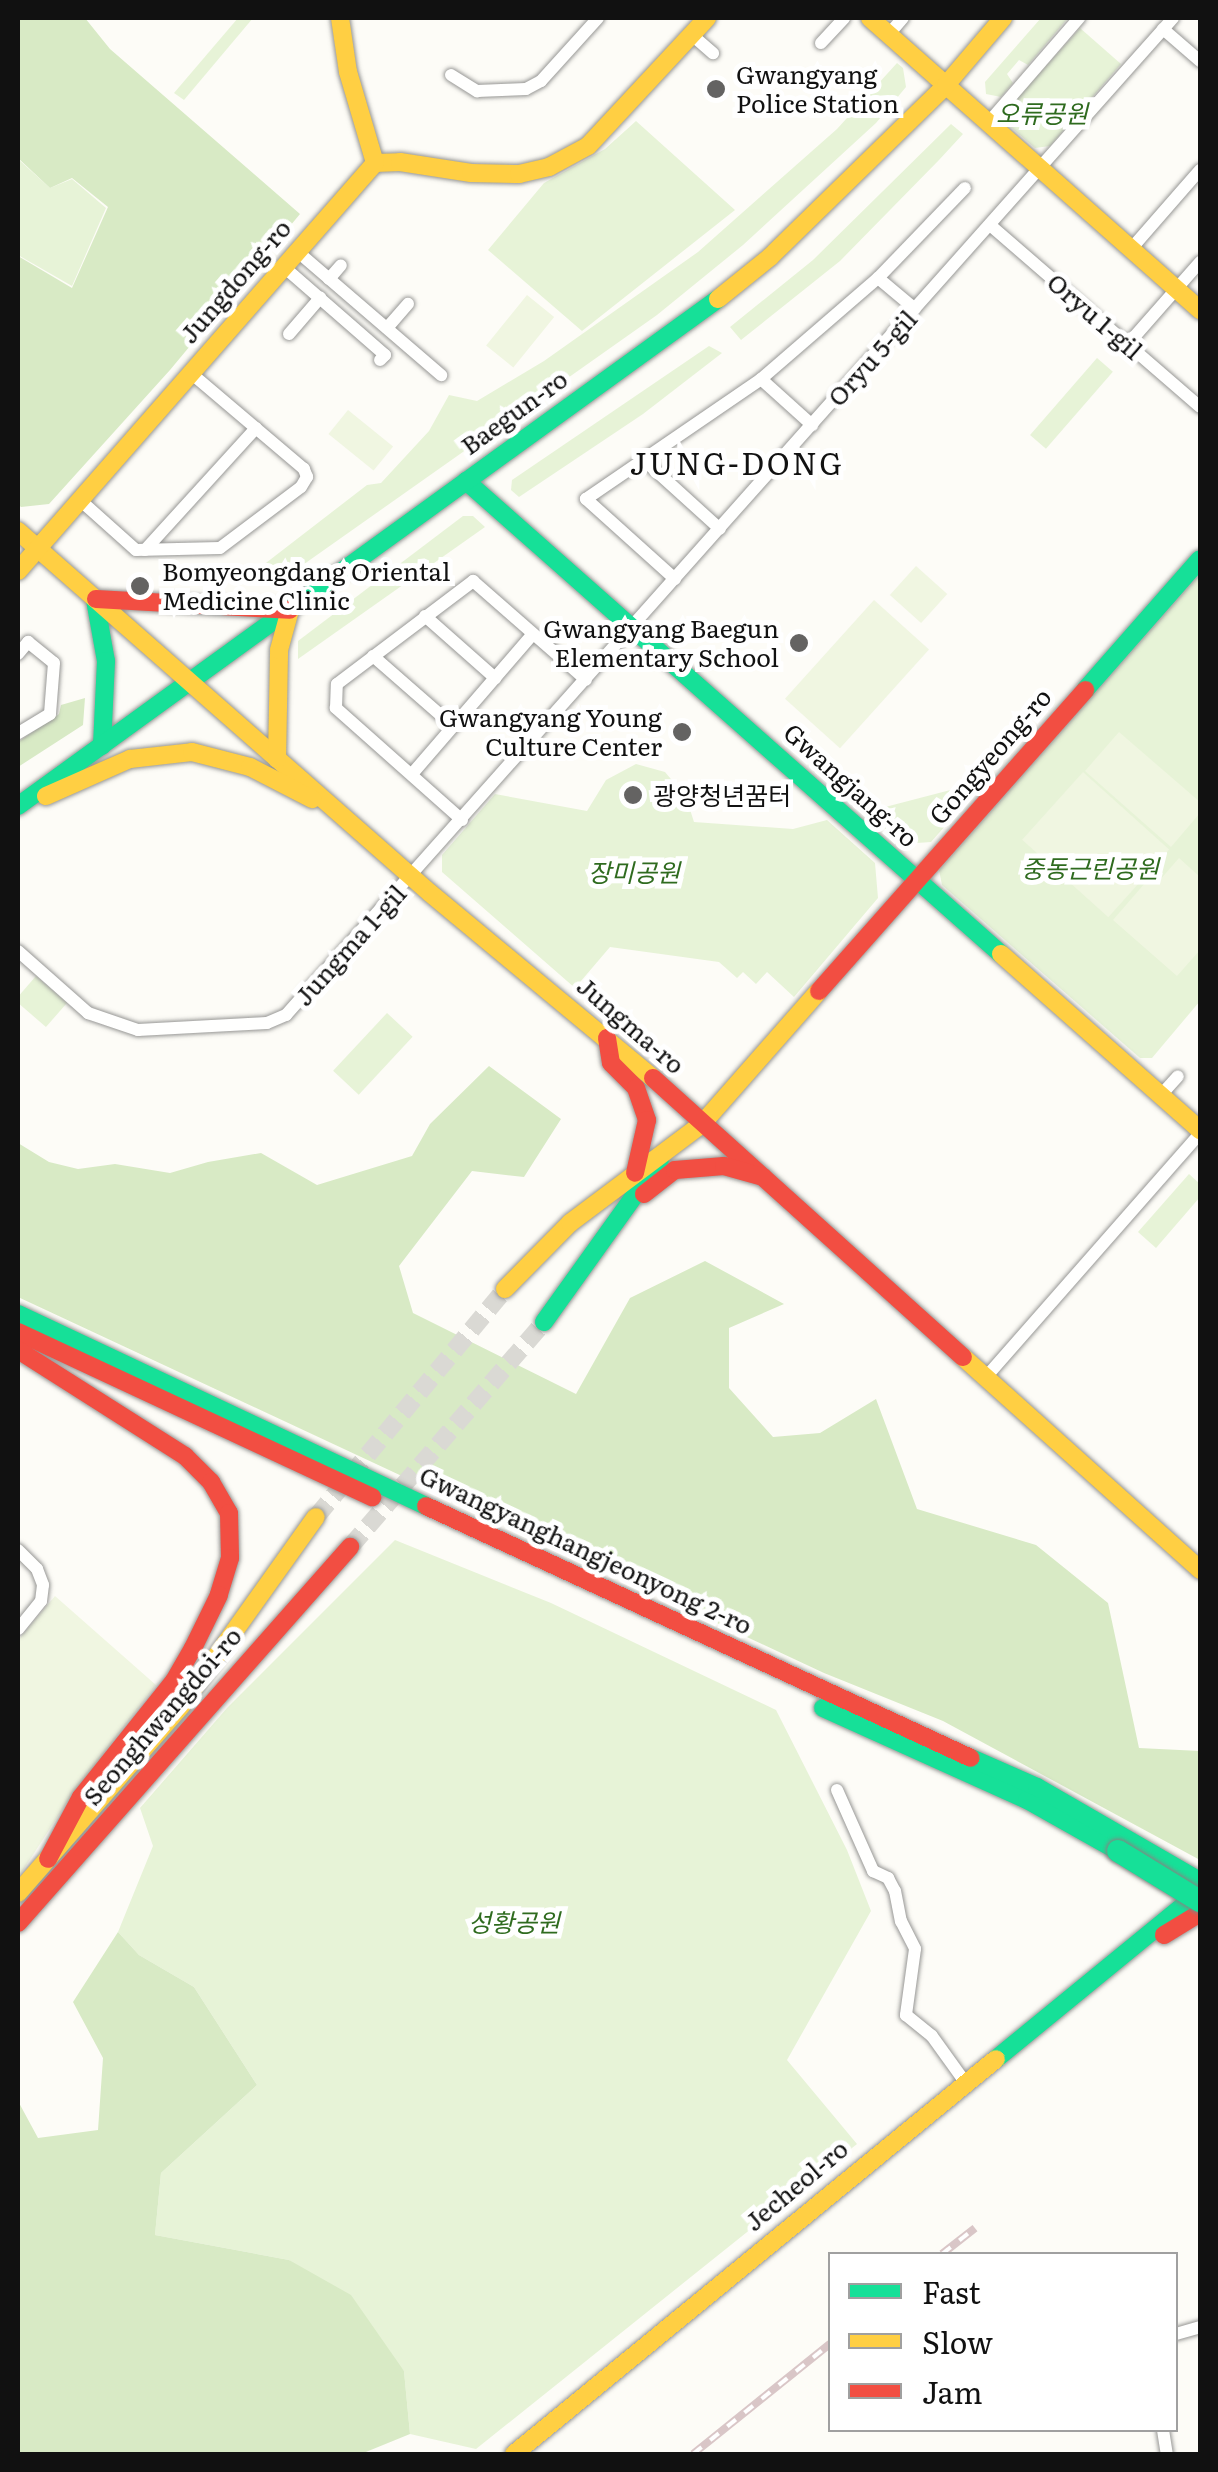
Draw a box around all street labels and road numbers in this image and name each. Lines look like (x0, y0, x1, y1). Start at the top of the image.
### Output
street label: Jungdong-ro (173, 213, 297, 349)
street label: Oryu 1-gil (1041, 267, 1149, 365)
street label: Oryu 5-gil (821, 304, 923, 412)
street label: Baegun-ro (455, 363, 573, 461)
street label: Gongyeong-ro (923, 682, 1057, 830)
street label: Gwangjang-ro (778, 717, 924, 853)
street label: Jungma 1-gil (288, 879, 412, 1011)
street label: Jungma-ro (571, 970, 691, 1080)
street label: Gwangyanghangjeonyong 2-ro (415, 1460, 757, 1640)
street label: Seonghwangdoi-ro (77, 1621, 247, 1811)
street label: Jecheol-ro (738, 2133, 854, 2237)

